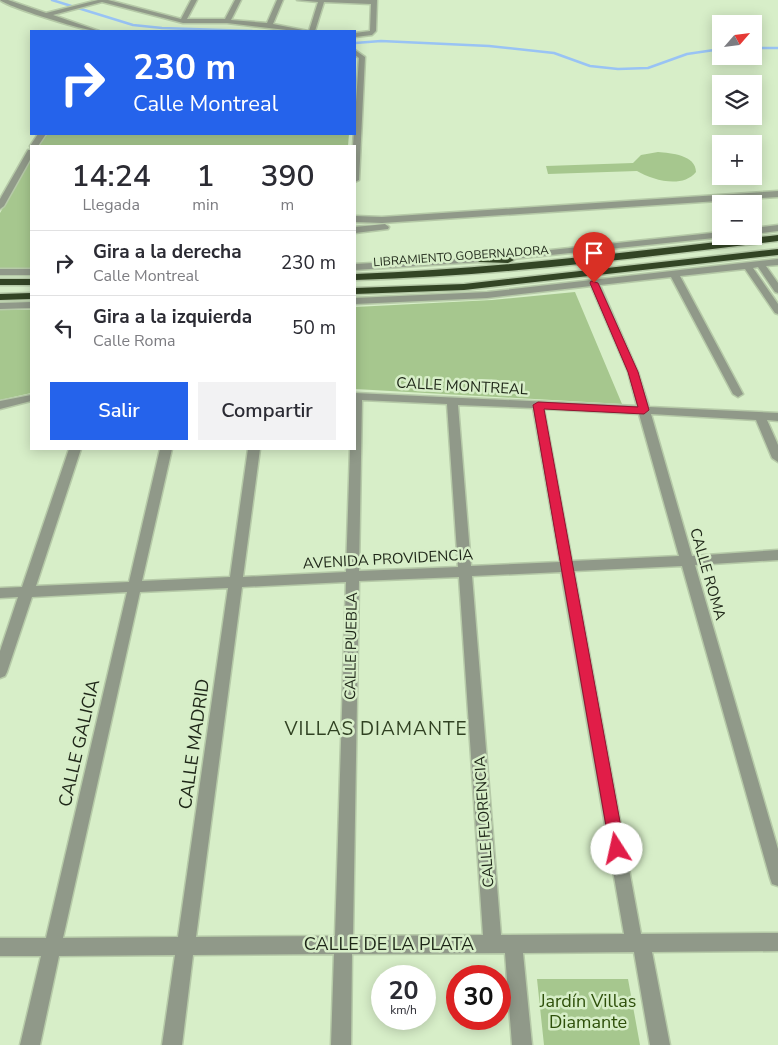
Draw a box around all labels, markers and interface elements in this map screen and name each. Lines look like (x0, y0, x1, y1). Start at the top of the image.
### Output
north arrow (712, 15, 762, 65)
map controls (712, 15, 762, 245)
text: 230 m (133, 44, 236, 91)
icon: right (50, 50, 115, 115)
button: layers (712, 75, 762, 125)
text: Calle Montreal (133, 89, 278, 119)
button: + (712, 135, 762, 185)
text: 14:24 (72, 156, 151, 197)
text: 1 (197, 156, 215, 197)
text: 390 (260, 156, 314, 197)
text: Llegada (82, 194, 140, 216)
text: min (192, 194, 219, 216)
text: m (281, 194, 294, 216)
button: − (712, 195, 762, 245)
pin (573, 232, 615, 283)
text: Gira a la derecha (93, 239, 242, 265)
icon: arrive (580, 239, 608, 267)
street label: LIBRAMIENTO GOBERNADORA (373, 242, 550, 270)
icon: right (50, 249, 78, 277)
text: 230 m (281, 250, 336, 276)
text: Calle Montreal (93, 265, 199, 287)
text: Gira a la izquierda (93, 304, 252, 330)
icon: left (50, 314, 78, 342)
text: 50 m (292, 315, 336, 341)
text: Calle Roma (93, 330, 176, 352)
street label: CALLE MONTREAL (396, 373, 528, 399)
button: Salir (50, 382, 188, 440)
button: Compartir (198, 382, 336, 440)
street label: CALLE ROMA (685, 526, 731, 622)
street label: AVENIDA PROVIDENCIA (302, 545, 474, 573)
street label: CALLE PUEBLA (340, 592, 362, 700)
street label: CALLE GALICIA (53, 677, 105, 809)
street label: CALLE MADRID (173, 677, 215, 811)
district label: VILLAS DIAMANTE (284, 716, 468, 742)
street label: CALLE FLORENCIA (469, 756, 499, 888)
position arrow (590, 822, 642, 874)
street label: CALLE DE LA PLATA (304, 932, 474, 956)
speed limit sign: 30 (446, 965, 511, 1030)
text: 20 (388, 974, 419, 1008)
park label: Jardín Villas Diamante (539, 989, 636, 1034)
text: km/h (390, 1002, 417, 1018)

